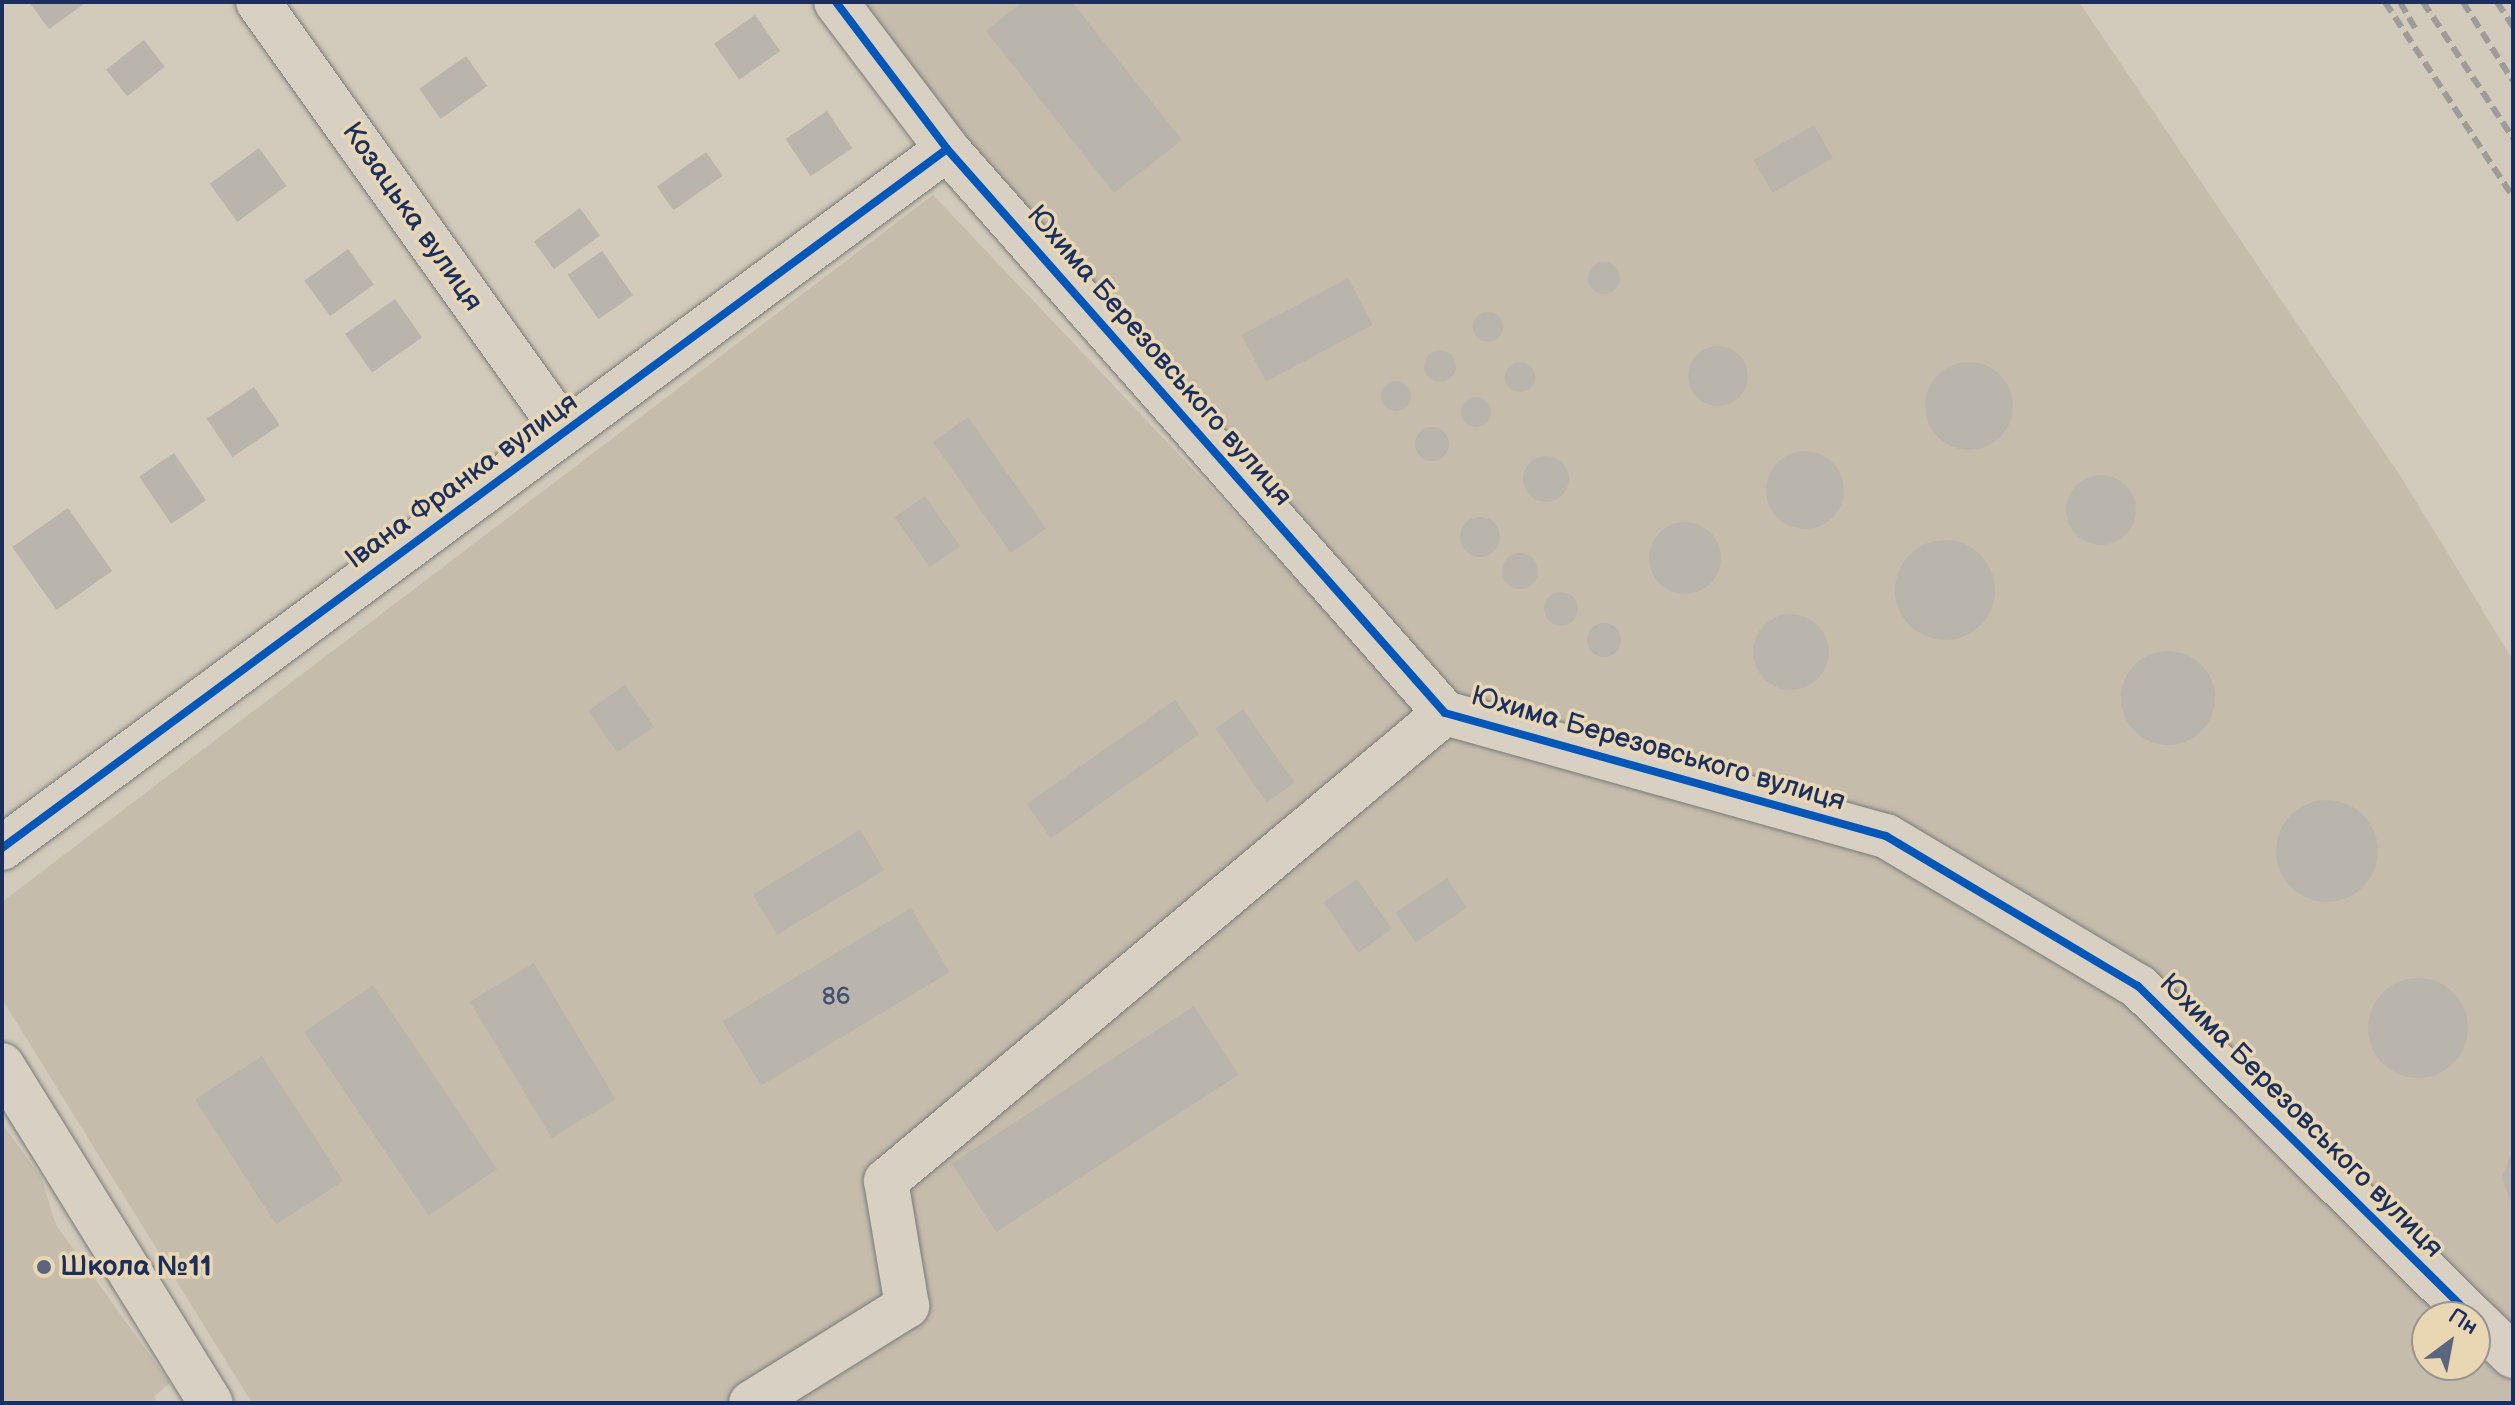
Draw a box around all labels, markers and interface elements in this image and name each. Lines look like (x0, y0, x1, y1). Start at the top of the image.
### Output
street label: Козацька вулиця (334, 116, 490, 318)
street label: Юхима Березовського вулиця (1019, 199, 1299, 513)
street label: Івана Франка вулиця (339, 386, 585, 576)
street label: Юхима Березовського вулиця (1467, 679, 1849, 819)
street label: Юхима Березовського вулиця (2152, 967, 2450, 1265)
house number: 86 (822, 983, 850, 1011)
place label: Школа №11 (60, 1250, 212, 1284)
marker: Школа №11 (35, 1258, 53, 1276)
north arrow (2411, 1301, 2491, 1381)
text: Пн (2443, 1303, 2483, 1341)

